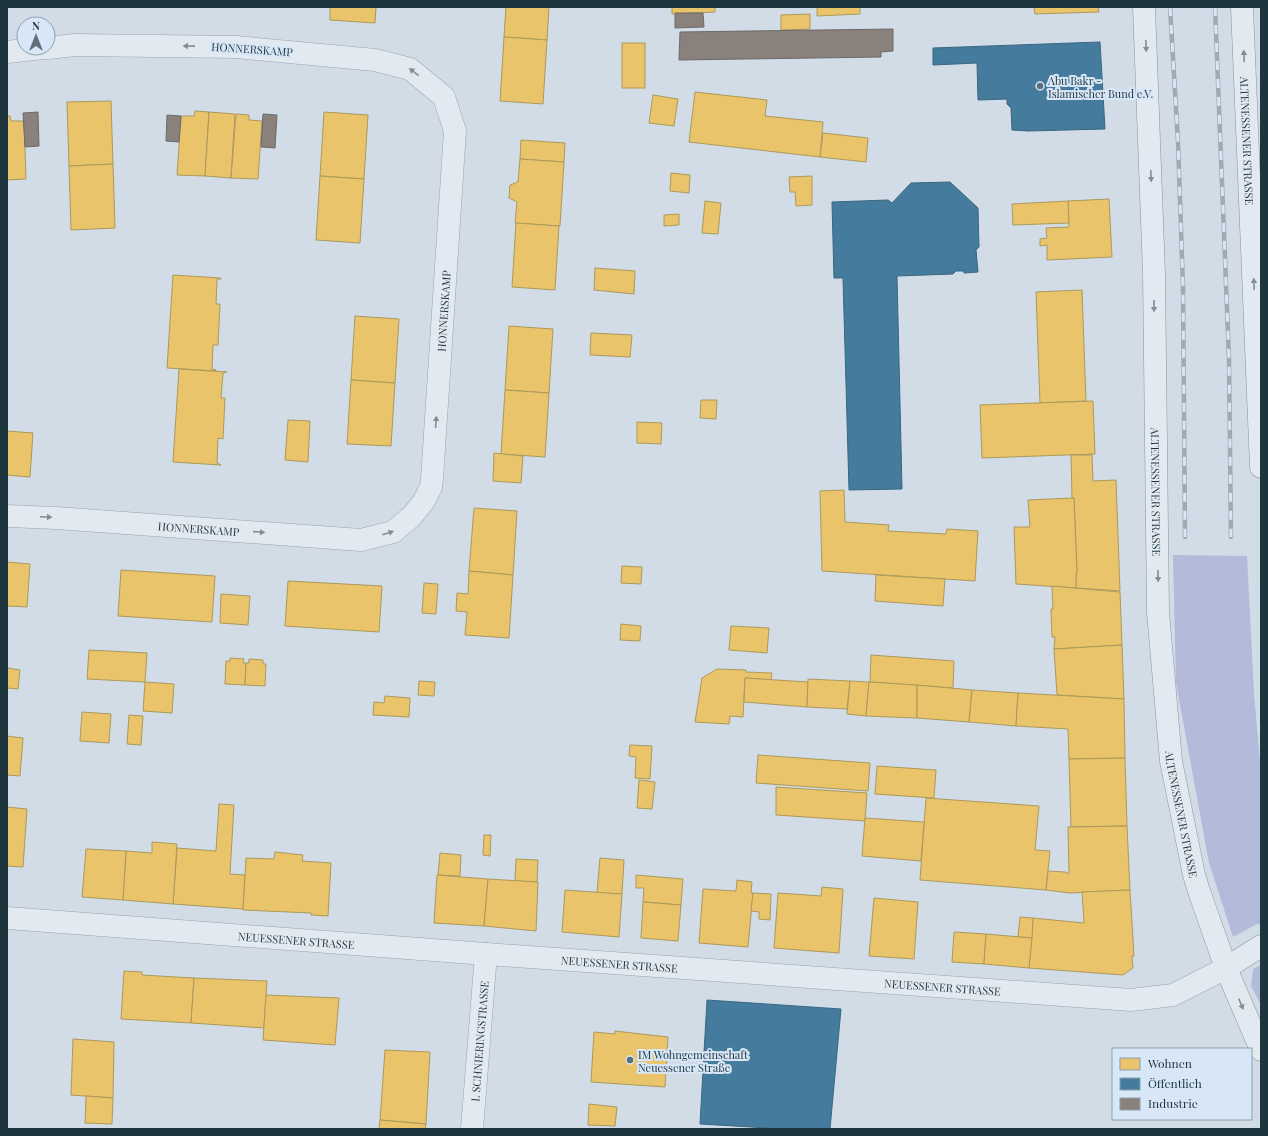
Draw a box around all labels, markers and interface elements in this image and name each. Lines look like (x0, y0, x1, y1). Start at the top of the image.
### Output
north arrow (16, 16, 56, 56)
text: N (32, 18, 40, 33)
street label: HONNERSKAMP (211, 39, 294, 59)
one-way arrow (1143, 40, 1149, 53)
one-way arrow (182, 43, 195, 49)
one-way arrow (1241, 50, 1248, 62)
one-way arrow (409, 68, 420, 77)
place label: Abu Bakr - Islamischer Bund e.V. (1047, 73, 1153, 101)
street label: ALTENESSENER STRASSE (1237, 75, 1258, 206)
marker: Abu Bakr - Islamischer Bund e.V. (1035, 81, 1045, 91)
one-way arrow (1147, 170, 1154, 182)
street label: HONNERSKAMP (433, 269, 453, 352)
one-way arrow (1250, 278, 1257, 290)
one-way arrow (1151, 300, 1157, 313)
one-way arrow (432, 416, 439, 428)
street label: ALTENESSENER STRASSE (1148, 426, 1165, 557)
one-way arrow (40, 514, 52, 521)
street label: HONNERSKAMP (157, 518, 240, 539)
one-way arrow (253, 529, 265, 536)
one-way arrow (383, 529, 395, 535)
one-way arrow (1155, 570, 1161, 583)
street label: ALTENESSENER STRASSE (1163, 749, 1202, 879)
street label: NEUESSENER STRASSE (237, 928, 355, 952)
street label: NEUESSENER STRASSE (560, 952, 679, 975)
street label: NEUESSENER STRASSE (884, 975, 1002, 998)
street label: I. SCHNIERINGSTRASSE (467, 980, 491, 1102)
one-way arrow (1238, 998, 1245, 1010)
place label: IM Wohngemeinschaft Neuessener Straße (638, 1047, 748, 1075)
legend (1112, 1048, 1252, 1120)
marker: IM Wohngemeinschaft Neuessener Straße (625, 1055, 635, 1065)
text: Wohnen (1147, 1055, 1192, 1071)
text: Öffentlich (1148, 1075, 1202, 1091)
text: Industrie (1148, 1095, 1198, 1111)

